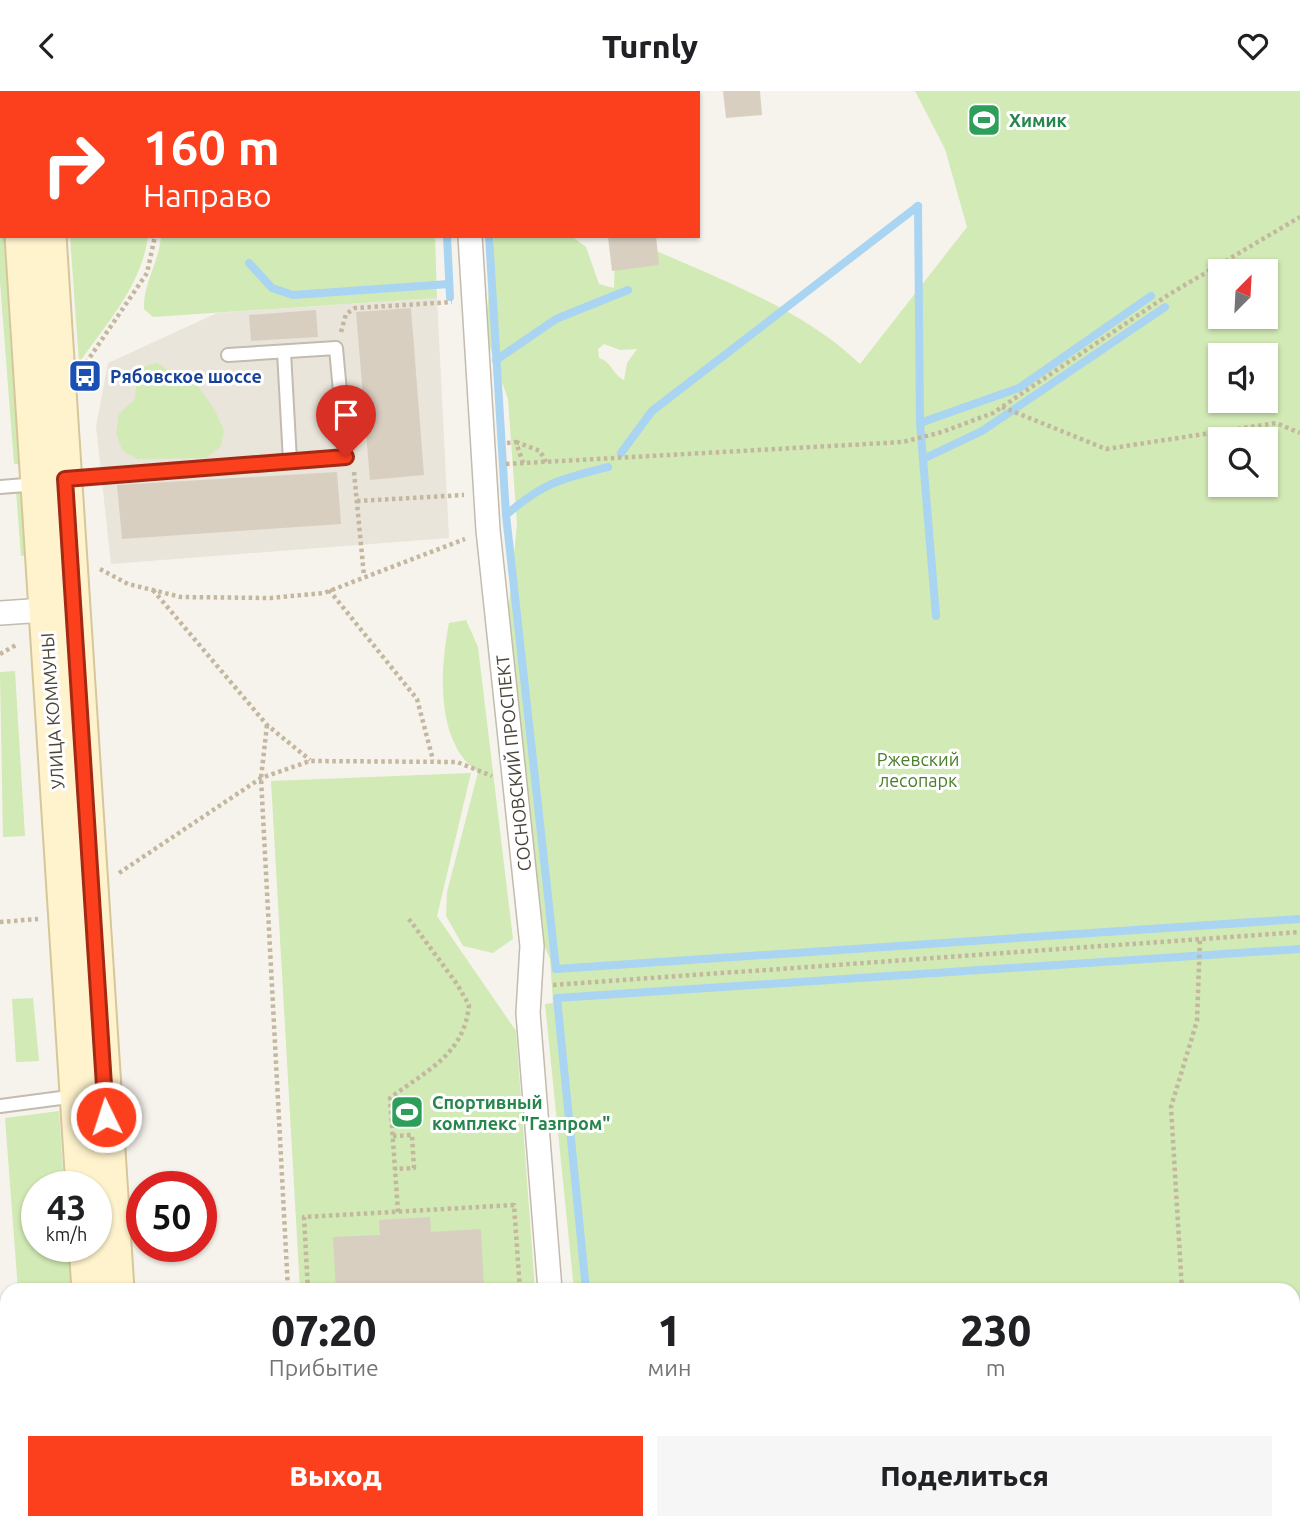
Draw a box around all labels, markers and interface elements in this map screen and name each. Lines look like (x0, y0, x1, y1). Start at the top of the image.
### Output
icon: back (28, 27, 66, 65)
icon: heart (1234, 27, 1272, 65)
text: Turnly (602, 28, 698, 64)
sports icon: Химик (965, 101, 1003, 139)
place label: Химик (1009, 110, 1067, 130)
icon: right (28, 119, 119, 210)
text: 160 m (143, 119, 280, 174)
text: Направо (143, 177, 272, 213)
north arrow (1208, 259, 1278, 329)
map controls (1208, 259, 1278, 497)
button: sound (1208, 343, 1278, 413)
bus stop icon: Рябовское шоссе (66, 357, 104, 395)
place label: Рябовское шоссе (110, 366, 262, 386)
pin (316, 385, 376, 457)
icon: arrive (327, 396, 365, 434)
button: search (1208, 427, 1278, 497)
street label: УЛИЦА КОММУНЫ (37, 632, 67, 790)
street label: СОСНОВСКИЙ ПРОСПЕКТ (492, 654, 534, 872)
park label: Ржевский лесопарк (877, 749, 959, 790)
position arrow (69, 1080, 143, 1154)
place label: Cпортивный комплекс "Газпром" (432, 1092, 610, 1133)
sports icon: Cпортивный комплекс "Газпром" (388, 1093, 426, 1131)
speed limit sign: 50 (126, 1171, 217, 1262)
text: 43 (47, 1187, 86, 1227)
text: km/h (46, 1224, 87, 1244)
text: 07:20 (271, 1307, 376, 1354)
text: 1 (658, 1307, 681, 1354)
text: 230 (960, 1307, 1031, 1354)
text: Прибытие (269, 1355, 379, 1380)
text: мин (648, 1355, 691, 1380)
text: m (986, 1355, 1006, 1380)
button: Выход (28, 1436, 643, 1516)
button: Поделиться (657, 1436, 1272, 1516)

